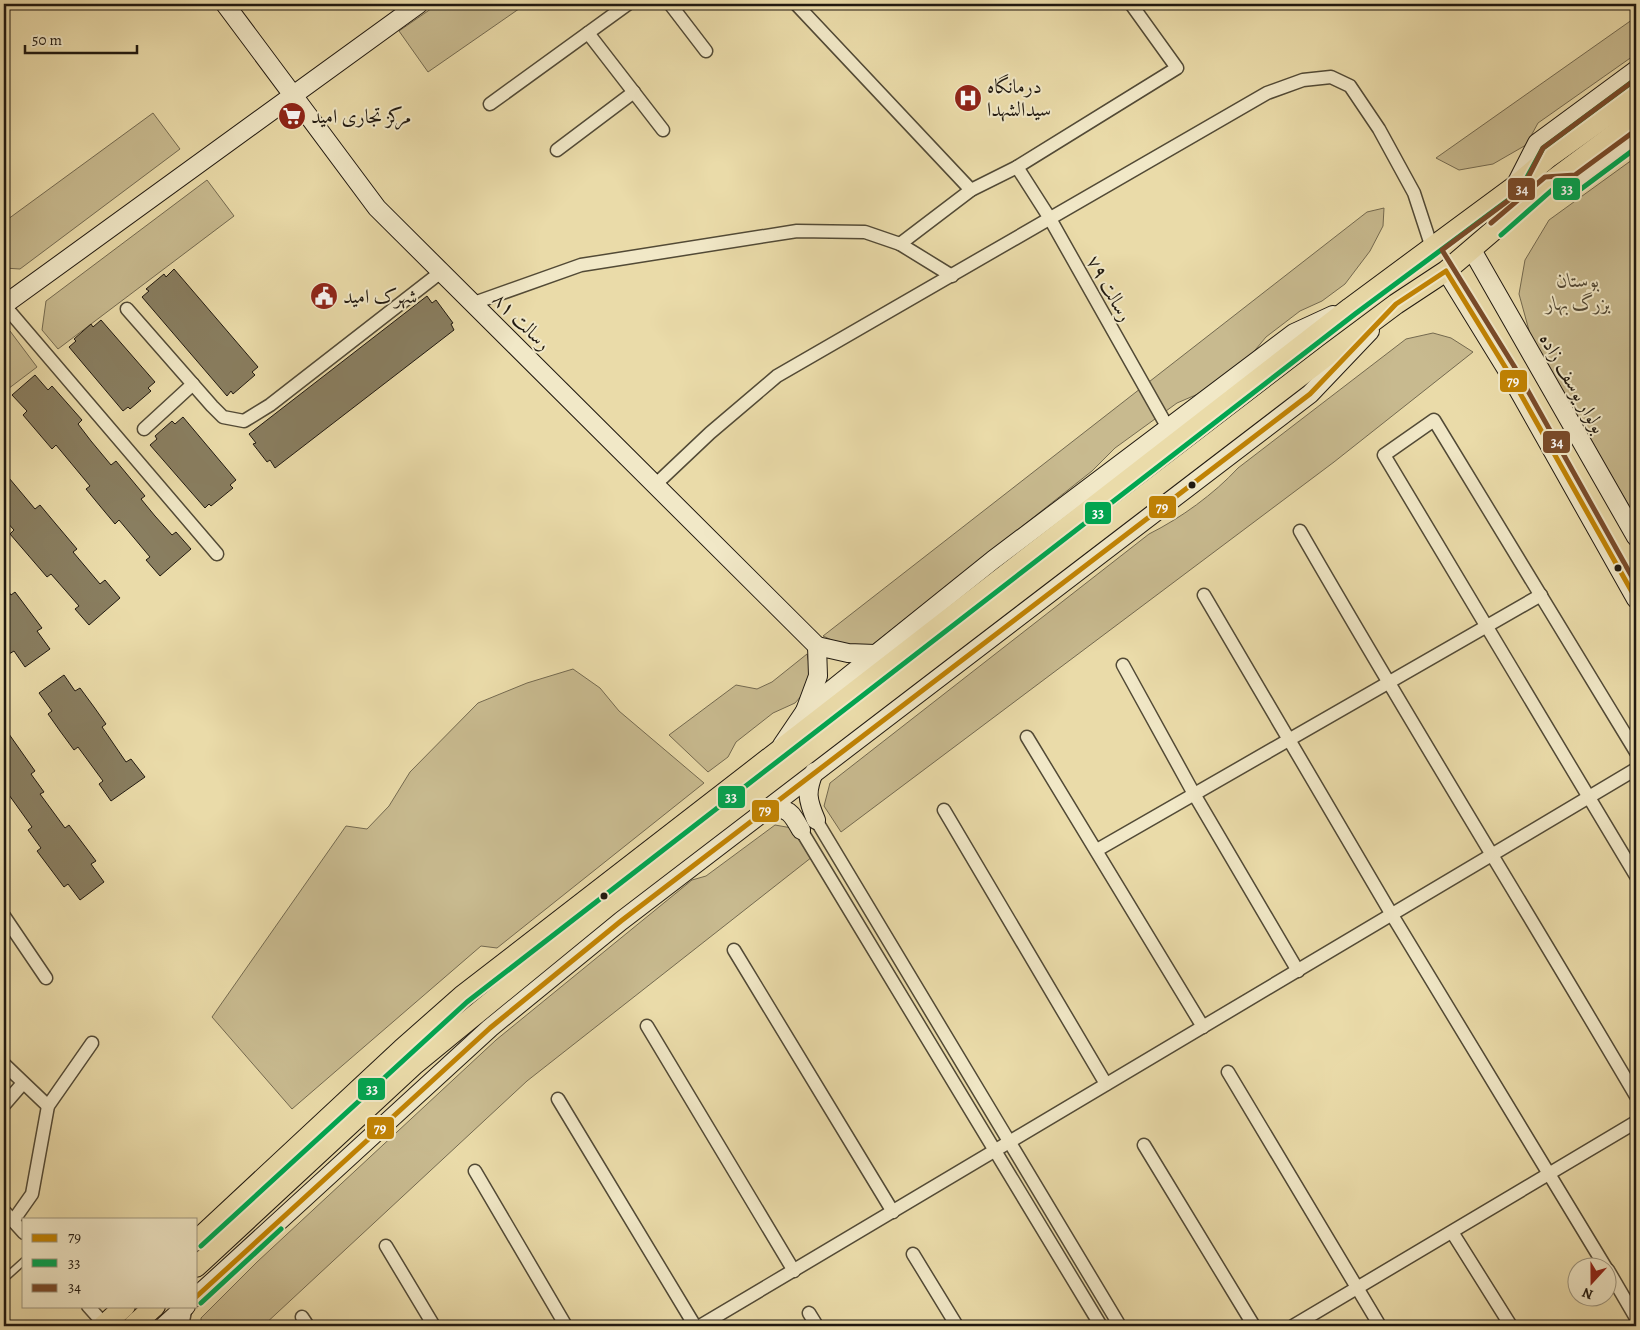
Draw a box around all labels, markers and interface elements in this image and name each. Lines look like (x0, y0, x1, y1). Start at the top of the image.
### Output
scale bar (25, 22, 138, 54)
text: 50 m (32, 30, 62, 50)
place label: درمانگاه سیدالشهدا (987, 73, 1051, 123)
hospital icon: درمانگاه سیدالشهدا (953, 83, 983, 113)
supermarket icon: مرکز تجاری امید (277, 101, 307, 131)
place label: مرکز تجاری امید (311, 103, 411, 130)
line badge: 34 (1507, 177, 1536, 201)
line badge: 33 (1552, 177, 1581, 201)
text: 34 (1516, 180, 1529, 199)
text: 33 (1561, 180, 1573, 199)
street label: رسالت ۷۹ (1080, 250, 1139, 326)
park label: بوستان بزرگ بهار (1543, 267, 1611, 317)
public building icon: شهرک امید (309, 281, 339, 311)
place label: شهرک امید (343, 283, 417, 310)
street label: رسالت ۸۱ (486, 286, 557, 357)
street label: بولوار یوسف زاده (1533, 328, 1612, 439)
line badge: 79 (1499, 369, 1528, 393)
text: 79 (1507, 372, 1520, 391)
line badge: 34 (1542, 430, 1571, 454)
text: 34 (1551, 433, 1564, 452)
unlabelled marker (1187, 480, 1197, 490)
line badge: 79 (1148, 495, 1177, 519)
text: 79 (1156, 498, 1169, 517)
line badge: 33 (1084, 501, 1112, 525)
text: 33 (1092, 504, 1104, 523)
unlabelled marker (1613, 563, 1623, 573)
line badge: 33 (717, 785, 746, 809)
text: 33 (725, 788, 737, 807)
line badge: 79 (751, 799, 780, 823)
text: 79 (759, 801, 772, 820)
unlabelled marker (599, 891, 609, 901)
line badge: 33 (357, 1077, 386, 1101)
text: 33 (366, 1080, 378, 1099)
line badge: 79 (366, 1116, 395, 1140)
text: 79 (374, 1119, 387, 1138)
legend (22, 1218, 198, 1308)
text: 79 (68, 1227, 81, 1247)
text: 33 (68, 1253, 80, 1273)
north arrow (1568, 1258, 1618, 1308)
text: 34 (68, 1277, 81, 1297)
text: N (1579, 1283, 1596, 1304)

